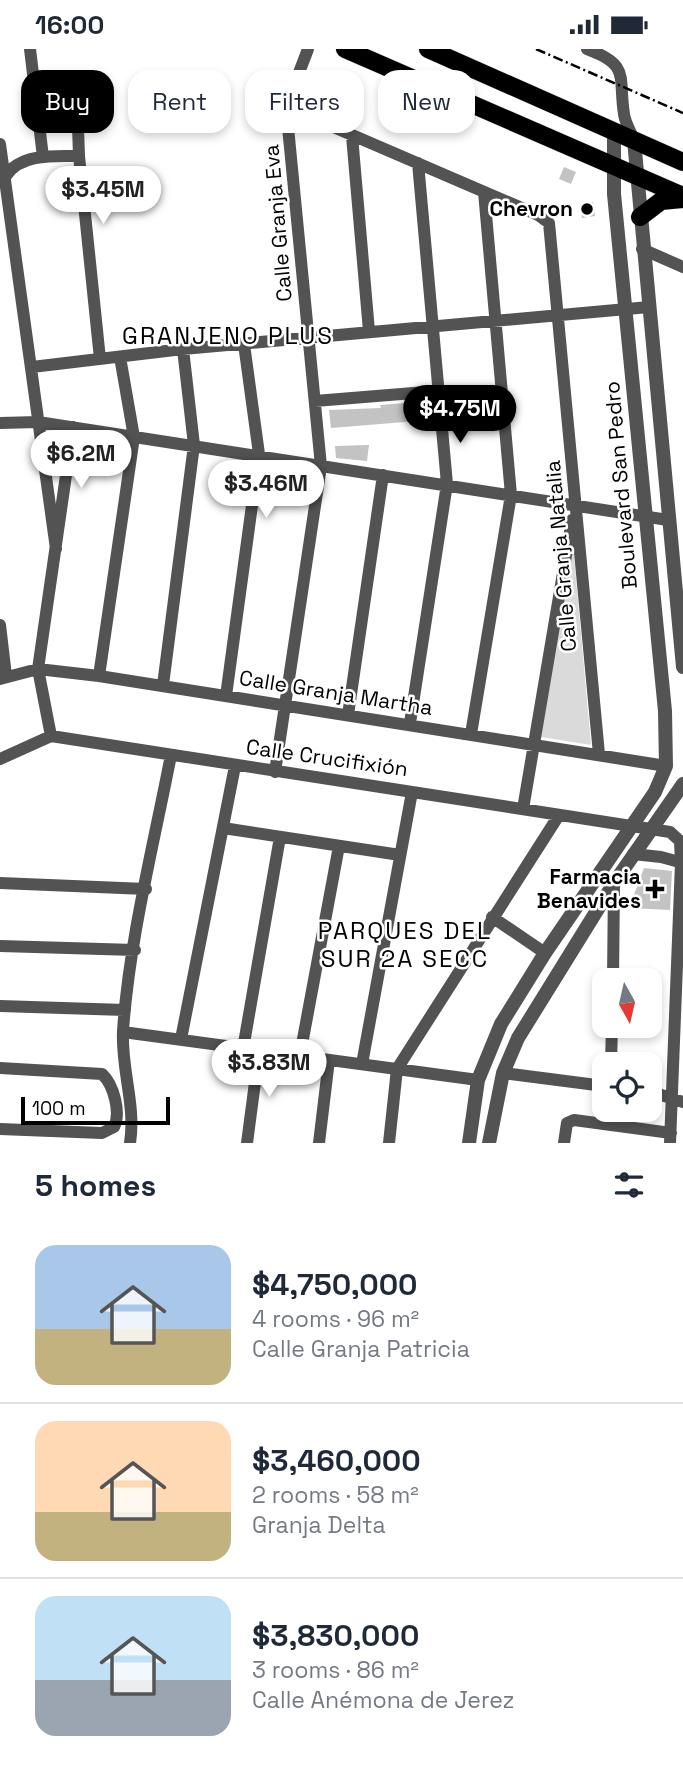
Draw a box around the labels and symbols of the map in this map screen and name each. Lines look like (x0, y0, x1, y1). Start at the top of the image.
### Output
street label: Calle Granja Eva (257, 143, 298, 303)
pin: $3.45M (46, 167, 160, 226)
place label: Chevron (489, 195, 573, 222)
marker: Chevron (579, 201, 595, 217)
district label: GRANJENO PLUS (122, 320, 334, 351)
street label: Boulevard San Pedro (598, 380, 643, 590)
pin: $4.75M (403, 385, 517, 445)
pin: $6.2M (32, 431, 130, 490)
street label: Calle Granja Natalia (539, 459, 582, 653)
pin: $3.46M (209, 461, 323, 520)
street label: Calle Granja Martha (237, 664, 435, 721)
street label: Calle Crucifixión (244, 733, 410, 782)
place label: Farmacia Benavides (537, 863, 641, 914)
marker: Farmacia Benavides (647, 881, 663, 897)
district label: PARQUES DEL SUR 2A SECC (318, 915, 492, 974)
north arrow (592, 968, 662, 1038)
pin: $3.83M (212, 1039, 326, 1099)
scale bar (21, 1094, 170, 1126)

